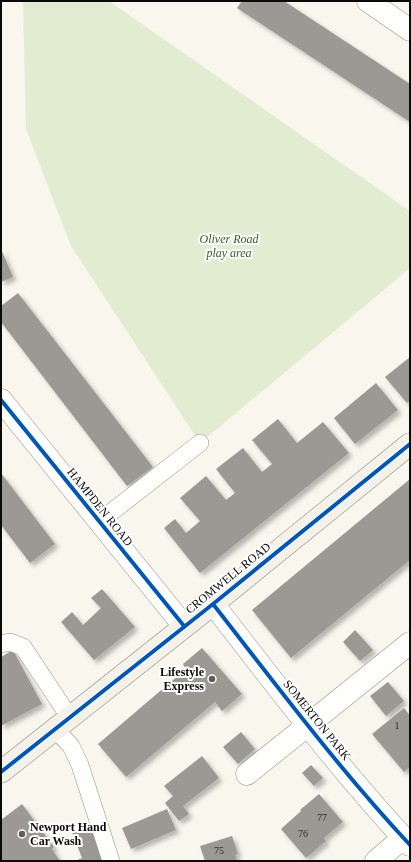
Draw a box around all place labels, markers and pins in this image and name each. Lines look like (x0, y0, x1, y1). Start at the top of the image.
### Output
place label: Lifestyle Express (160, 665, 205, 693)
marker: Lifestyle Express (207, 674, 217, 684)
place label: Newport Hand Car Wash (30, 820, 107, 848)
marker: Newport Hand Car Wash (17, 829, 27, 839)

